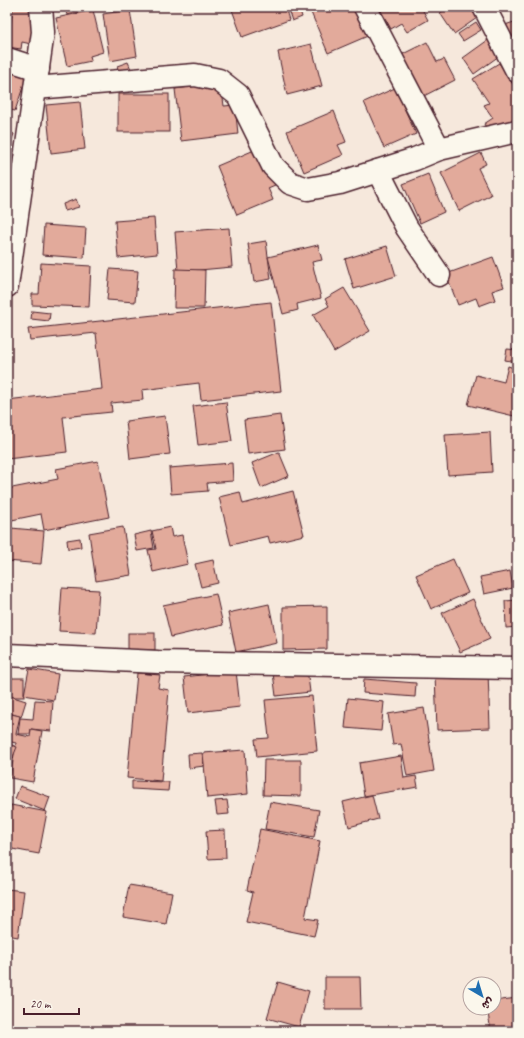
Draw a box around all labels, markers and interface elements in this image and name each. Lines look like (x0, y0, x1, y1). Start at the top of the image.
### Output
north arrow (462, 976, 502, 1016)
scale bar (24, 990, 79, 1016)
text: ش (479, 995, 497, 1013)
text: 20 m (30, 996, 52, 1012)

